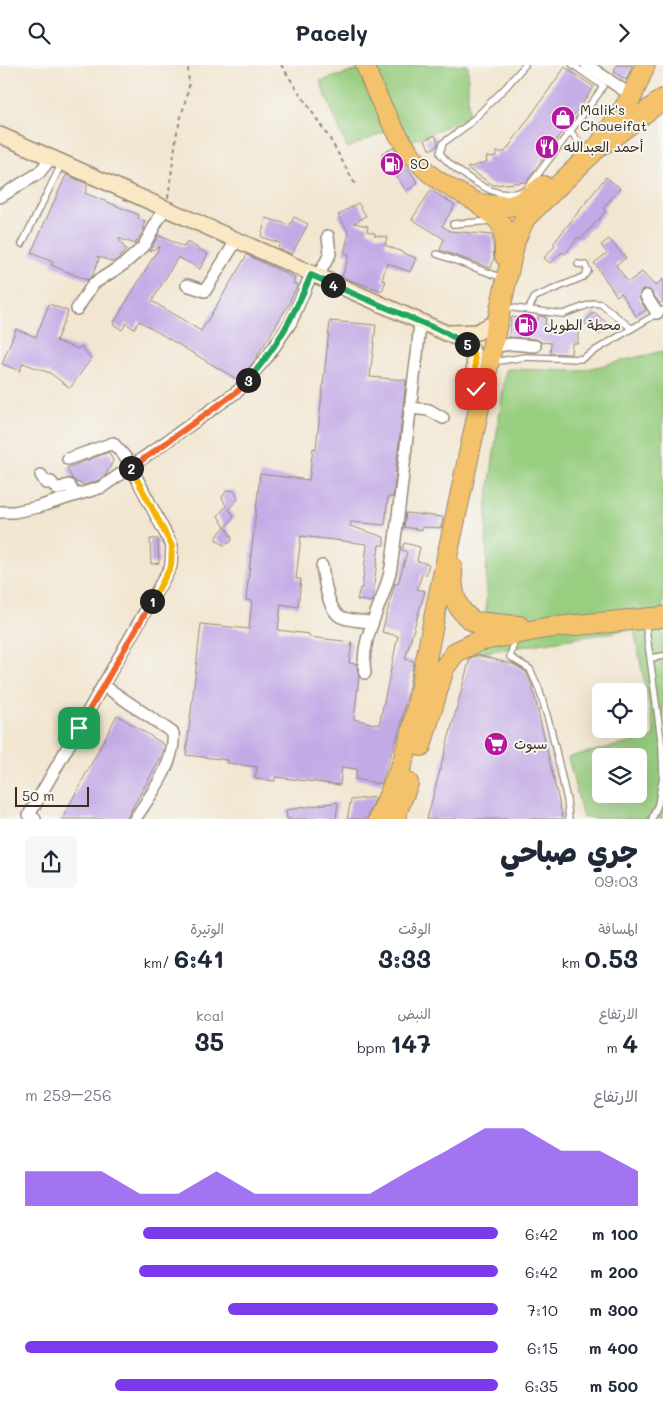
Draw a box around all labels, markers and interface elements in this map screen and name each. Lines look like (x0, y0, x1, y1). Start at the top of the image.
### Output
text: Pacely (295, 18, 368, 47)
icon: search (25, 19, 53, 47)
icon: forward (610, 19, 638, 47)
place label: Malik's Choueifat (580, 100, 647, 135)
shop icon: Malik's Choueifat (550, 105, 576, 131)
restaurant icon: أحمد العبدالله (534, 134, 560, 160)
place label: أحمد العبدالله (564, 137, 644, 156)
fuel station icon: SO (379, 151, 405, 177)
place label: SO (410, 154, 429, 173)
pin: 4 (320, 273, 346, 297)
text: 4 (329, 276, 338, 295)
fuel station icon: محطة الطويل (513, 312, 539, 338)
place label: محطة الطويل (544, 315, 621, 334)
pin: 5 (454, 331, 480, 357)
text: 5 (463, 335, 472, 354)
pin: 3 (236, 367, 260, 393)
pin (455, 368, 497, 410)
text: 3 (244, 371, 253, 390)
icon: check (462, 375, 490, 403)
pin: 2 (118, 455, 144, 481)
text: 2 (128, 459, 135, 478)
pin: 1 (140, 589, 164, 613)
text: 1 (149, 592, 156, 611)
map controls (592, 683, 647, 803)
button: locate (592, 683, 647, 738)
pin (58, 707, 100, 749)
icon: arrive (65, 714, 93, 742)
supermarket icon: سبوت (483, 731, 509, 757)
place label: سبوت (514, 734, 548, 753)
button: layers (592, 748, 647, 803)
scale bar (15, 783, 89, 807)
text: 50 m (22, 786, 54, 805)
text: جري صباحي (500, 833, 638, 869)
button: share (25, 836, 77, 888)
text: 09:03 (594, 870, 638, 891)
text: الوتيرة (190, 919, 224, 938)
text: الوقت (398, 919, 431, 938)
text: المسافة (598, 919, 638, 938)
text: 6:41 (174, 942, 224, 974)
text: 3:33 (378, 942, 431, 974)
text: 0.53 (585, 942, 638, 974)
text: /km (144, 953, 174, 972)
text: km (562, 953, 585, 972)
text: النبض (398, 1004, 431, 1023)
text: الارتفاع (599, 1004, 638, 1023)
text: kcal (196, 1006, 224, 1025)
text: 35 (194, 1025, 224, 1057)
text: 147 (390, 1027, 431, 1059)
text: 4 (622, 1027, 638, 1059)
text: bpm (357, 1038, 390, 1057)
text: m (606, 1038, 622, 1057)
text: 256–259 m (25, 1084, 112, 1105)
text: الارتفاع (593, 1085, 638, 1106)
text: 6:42 (525, 1223, 558, 1244)
text: 100 m (592, 1223, 638, 1244)
text: 6:42 (525, 1261, 558, 1282)
text: 200 m (590, 1261, 638, 1282)
text: 7:10 (527, 1299, 558, 1320)
text: 300 m (589, 1299, 638, 1320)
text: 6:15 (527, 1337, 558, 1358)
text: 400 m (589, 1337, 638, 1358)
text: 6:35 (525, 1375, 558, 1396)
text: 500 m (590, 1375, 638, 1396)

